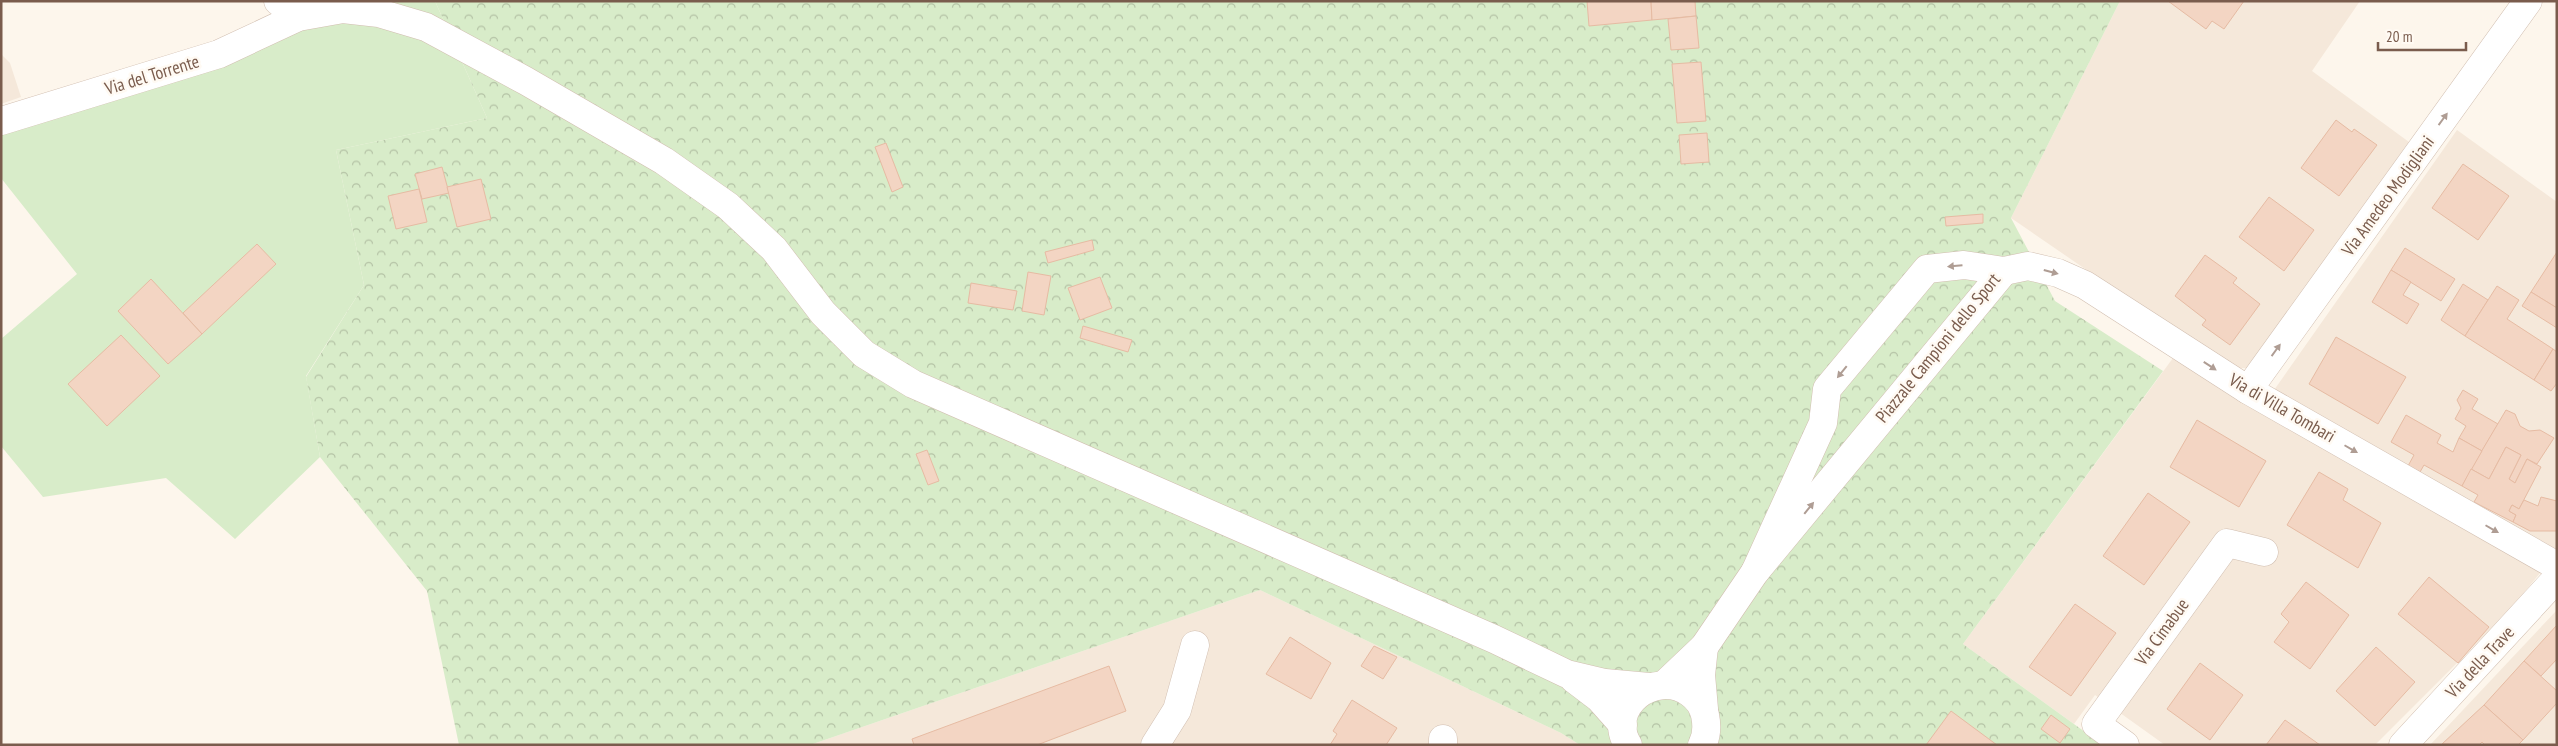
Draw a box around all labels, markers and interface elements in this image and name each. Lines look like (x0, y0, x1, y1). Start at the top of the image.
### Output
scale bar (2378, 20, 2466, 52)
text: 20 m (2386, 27, 2412, 46)
street label: Via del Torrente (101, 49, 202, 100)
one-way arrow (2438, 112, 2448, 126)
street label: Via Amedeo Modigliani (2336, 131, 2439, 261)
one-way arrow (1947, 263, 1963, 271)
street label: Piazzale Campioni dello Sport (1870, 268, 2005, 427)
one-way arrow (2044, 268, 2059, 276)
one-way arrow (2271, 344, 2281, 357)
one-way arrow (2203, 361, 2217, 371)
one-way arrow (1836, 365, 1847, 378)
street label: Via di Villa Tombari (2224, 367, 2340, 447)
one-way arrow (2344, 444, 2357, 453)
one-way arrow (1803, 501, 1814, 514)
one-way arrow (2485, 525, 2499, 534)
street label: Via Cimabue (2129, 594, 2194, 671)
street label: Via della Trave (2440, 621, 2519, 703)

